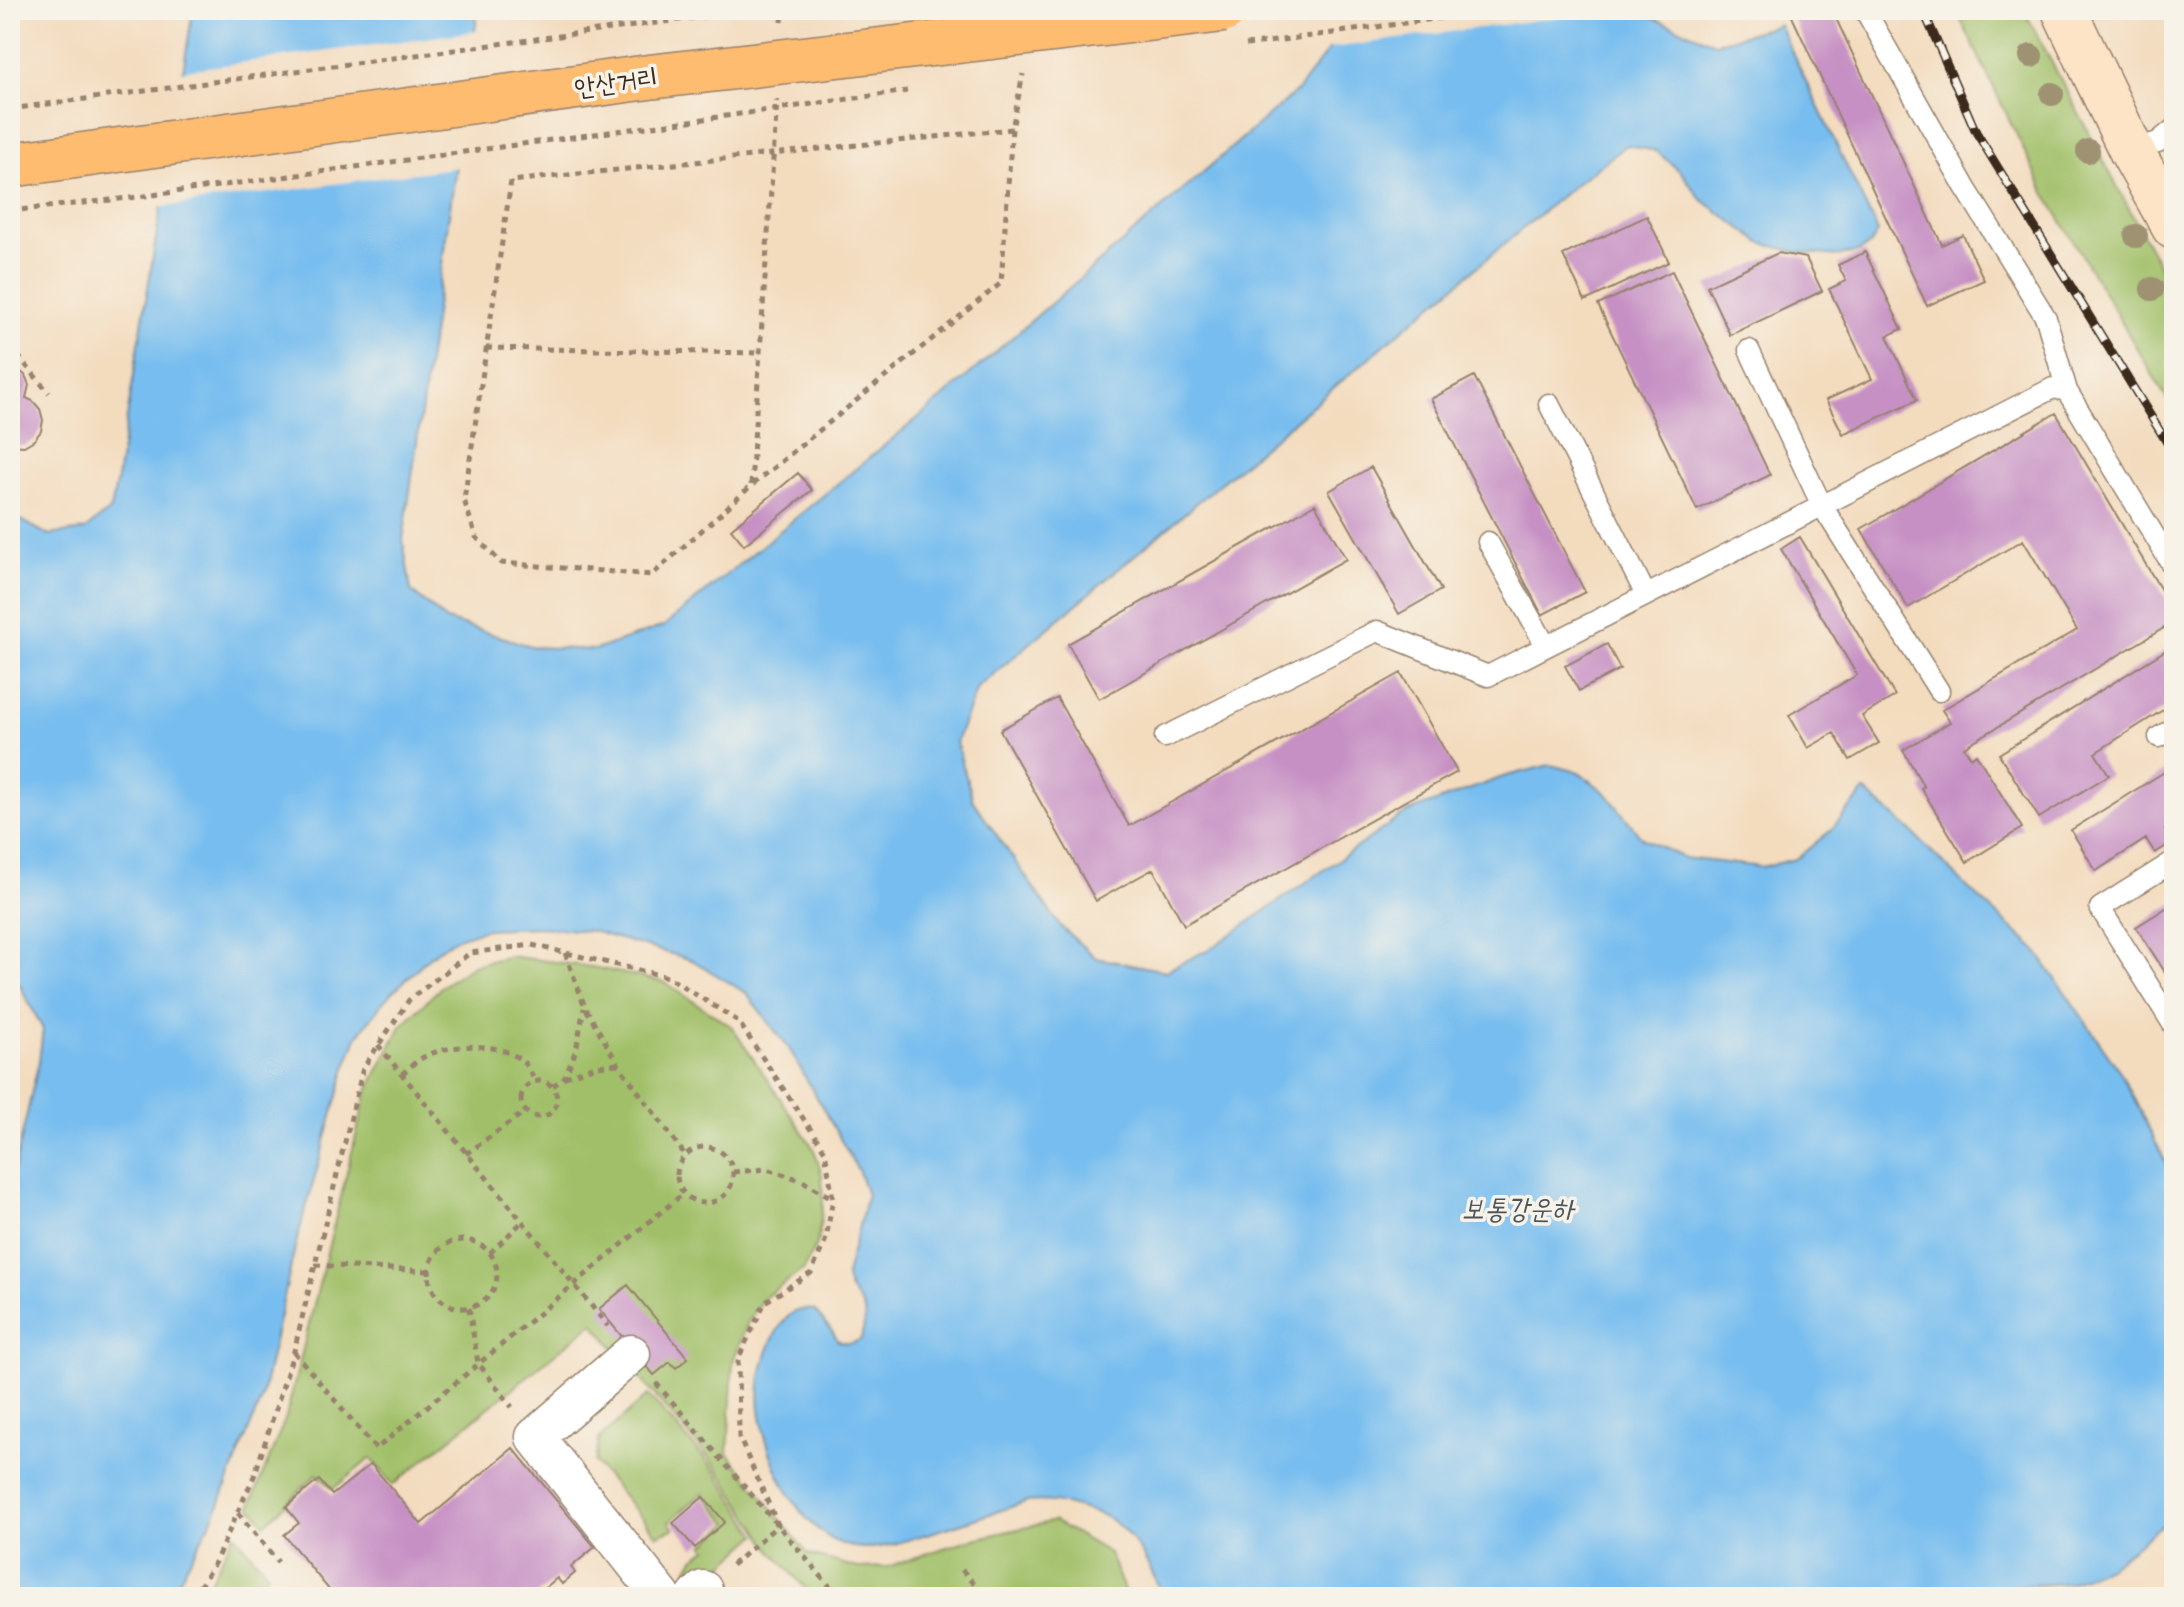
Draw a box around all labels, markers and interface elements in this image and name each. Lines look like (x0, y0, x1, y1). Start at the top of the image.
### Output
street label: 안산거리 (572, 55, 660, 106)
water label: 보통강운하 (1462, 1185, 1576, 1228)

